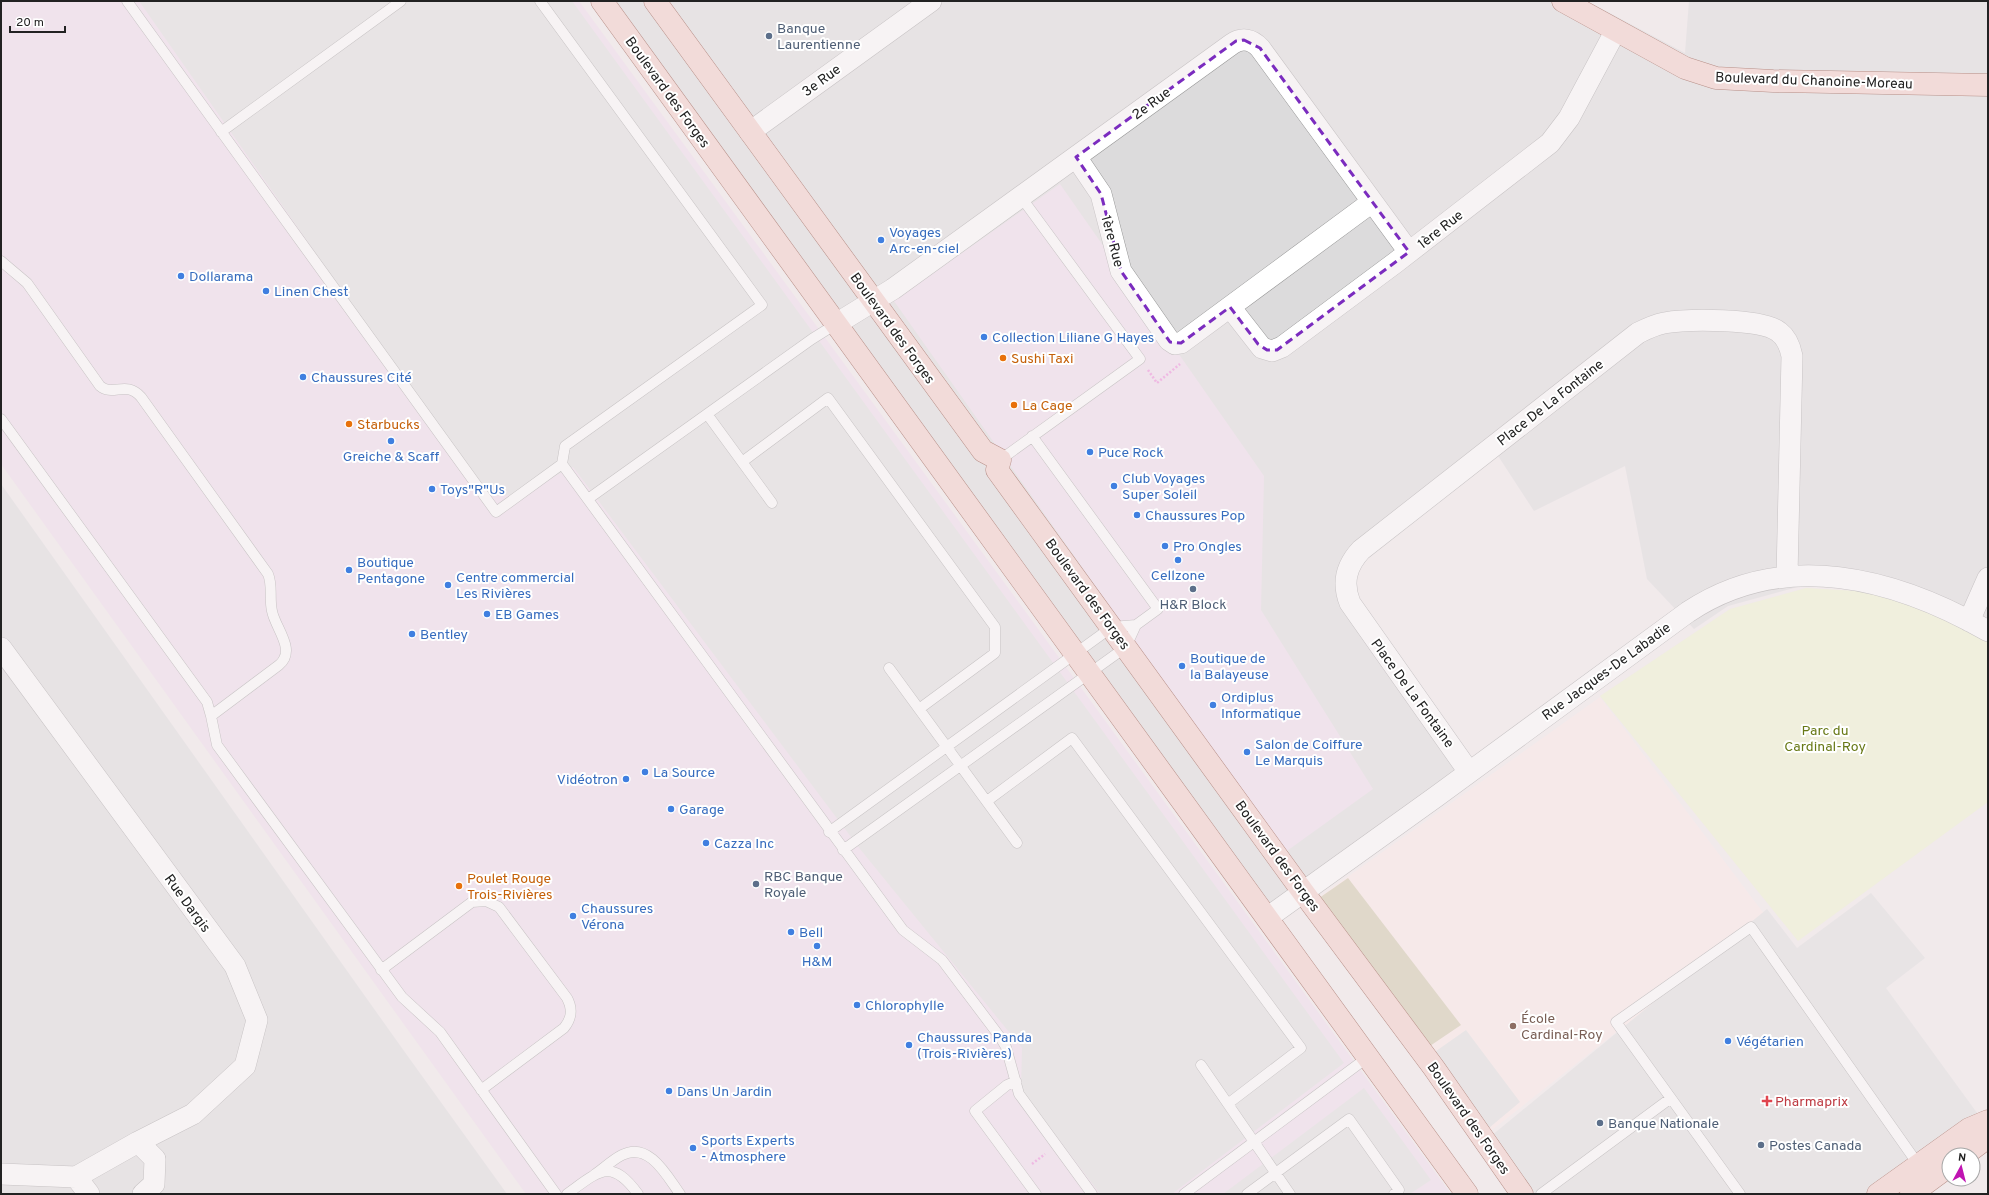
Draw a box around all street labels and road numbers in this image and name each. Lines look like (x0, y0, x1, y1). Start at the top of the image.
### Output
street label: Boulevard des Forges (621, 34, 713, 152)
street label: 3e Rue (799, 61, 845, 101)
street label: Boulevard du Chanoine-Moreau (1715, 70, 1913, 93)
street label: 2e Rue (1129, 84, 1175, 124)
street label: 1ère Rue (1415, 207, 1467, 253)
street label: 1ère Rue (1096, 214, 1127, 269)
street label: Boulevard des Forges (846, 270, 938, 388)
street label: Place De La Fontaine (1494, 356, 1608, 450)
street label: Boulevard des Forges (1041, 536, 1133, 654)
street label: Rue Jacques-De Labadie (1539, 620, 1675, 725)
street label: Place De La Fontaine (1367, 636, 1457, 752)
street label: Boulevard des Forges (1231, 798, 1323, 916)
street label: Rue Dargis (160, 872, 214, 936)
street label: Boulevard des Forges (1423, 1059, 1513, 1178)

